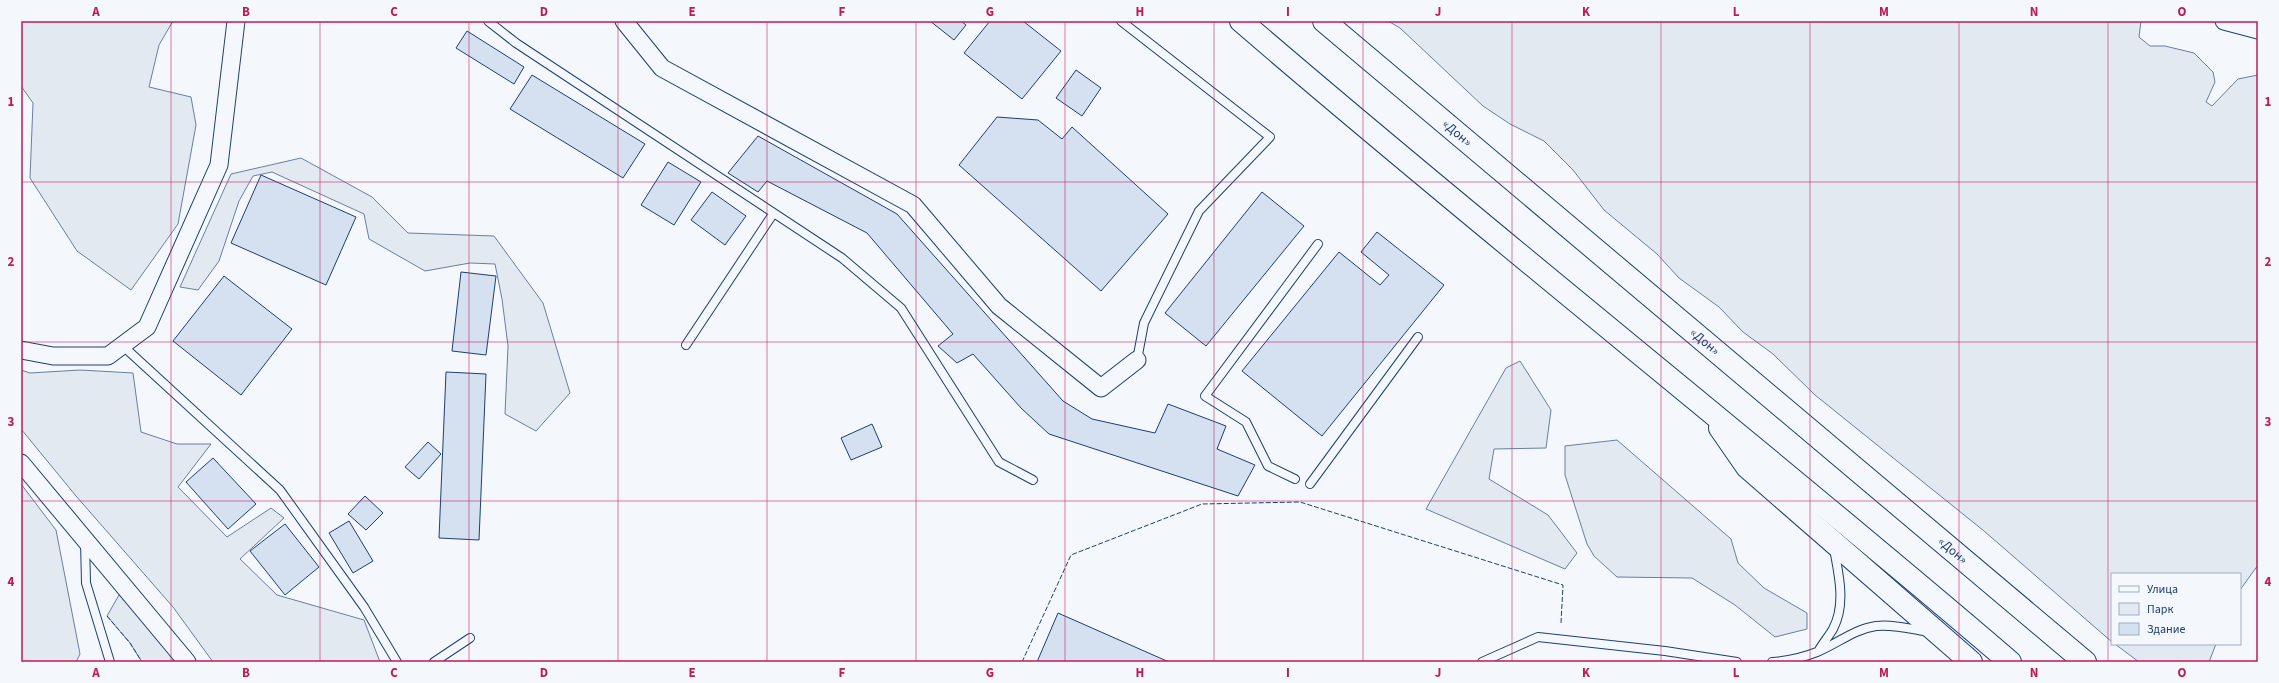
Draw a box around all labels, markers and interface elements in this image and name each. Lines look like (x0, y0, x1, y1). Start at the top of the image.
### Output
text: A (91, 3, 100, 21)
text: B (242, 3, 250, 21)
text: C (390, 3, 398, 21)
text: D (540, 3, 548, 21)
text: E (688, 3, 696, 21)
text: F (839, 3, 846, 21)
text: G (986, 3, 994, 21)
text: H (1136, 3, 1144, 21)
text: I (1286, 3, 1290, 21)
text: J (1435, 3, 1441, 21)
text: K (1582, 3, 1591, 21)
text: L (1733, 3, 1740, 21)
text: M (1879, 3, 1889, 21)
text: N (2030, 3, 2038, 21)
text: O (2178, 3, 2187, 21)
text: 1 (8, 93, 15, 111)
text: 1 (2265, 93, 2272, 111)
street label: «Дон» (1438, 115, 1476, 151)
text: 2 (8, 253, 15, 271)
text: 2 (2265, 253, 2272, 271)
street label: «Дон» (1686, 324, 1724, 360)
text: 3 (8, 413, 15, 431)
text: 3 (2265, 413, 2272, 431)
street label: «Дон» (1934, 533, 1971, 568)
text: 4 (8, 573, 15, 591)
legend (2111, 573, 2241, 645)
text: 4 (2265, 573, 2272, 591)
text: Улица (2147, 581, 2178, 598)
text: Парк (2147, 601, 2173, 618)
text: Здание (2147, 621, 2186, 638)
text: A (91, 664, 100, 682)
text: B (242, 664, 250, 682)
text: C (390, 664, 398, 682)
text: D (540, 664, 548, 682)
text: E (688, 664, 696, 682)
text: F (839, 664, 846, 682)
text: G (986, 664, 994, 682)
text: H (1136, 664, 1144, 682)
text: I (1286, 664, 1290, 682)
text: J (1435, 664, 1441, 682)
text: K (1582, 664, 1591, 682)
text: L (1733, 664, 1740, 682)
text: M (1879, 664, 1889, 682)
text: N (2030, 664, 2038, 682)
text: O (2178, 664, 2187, 682)

